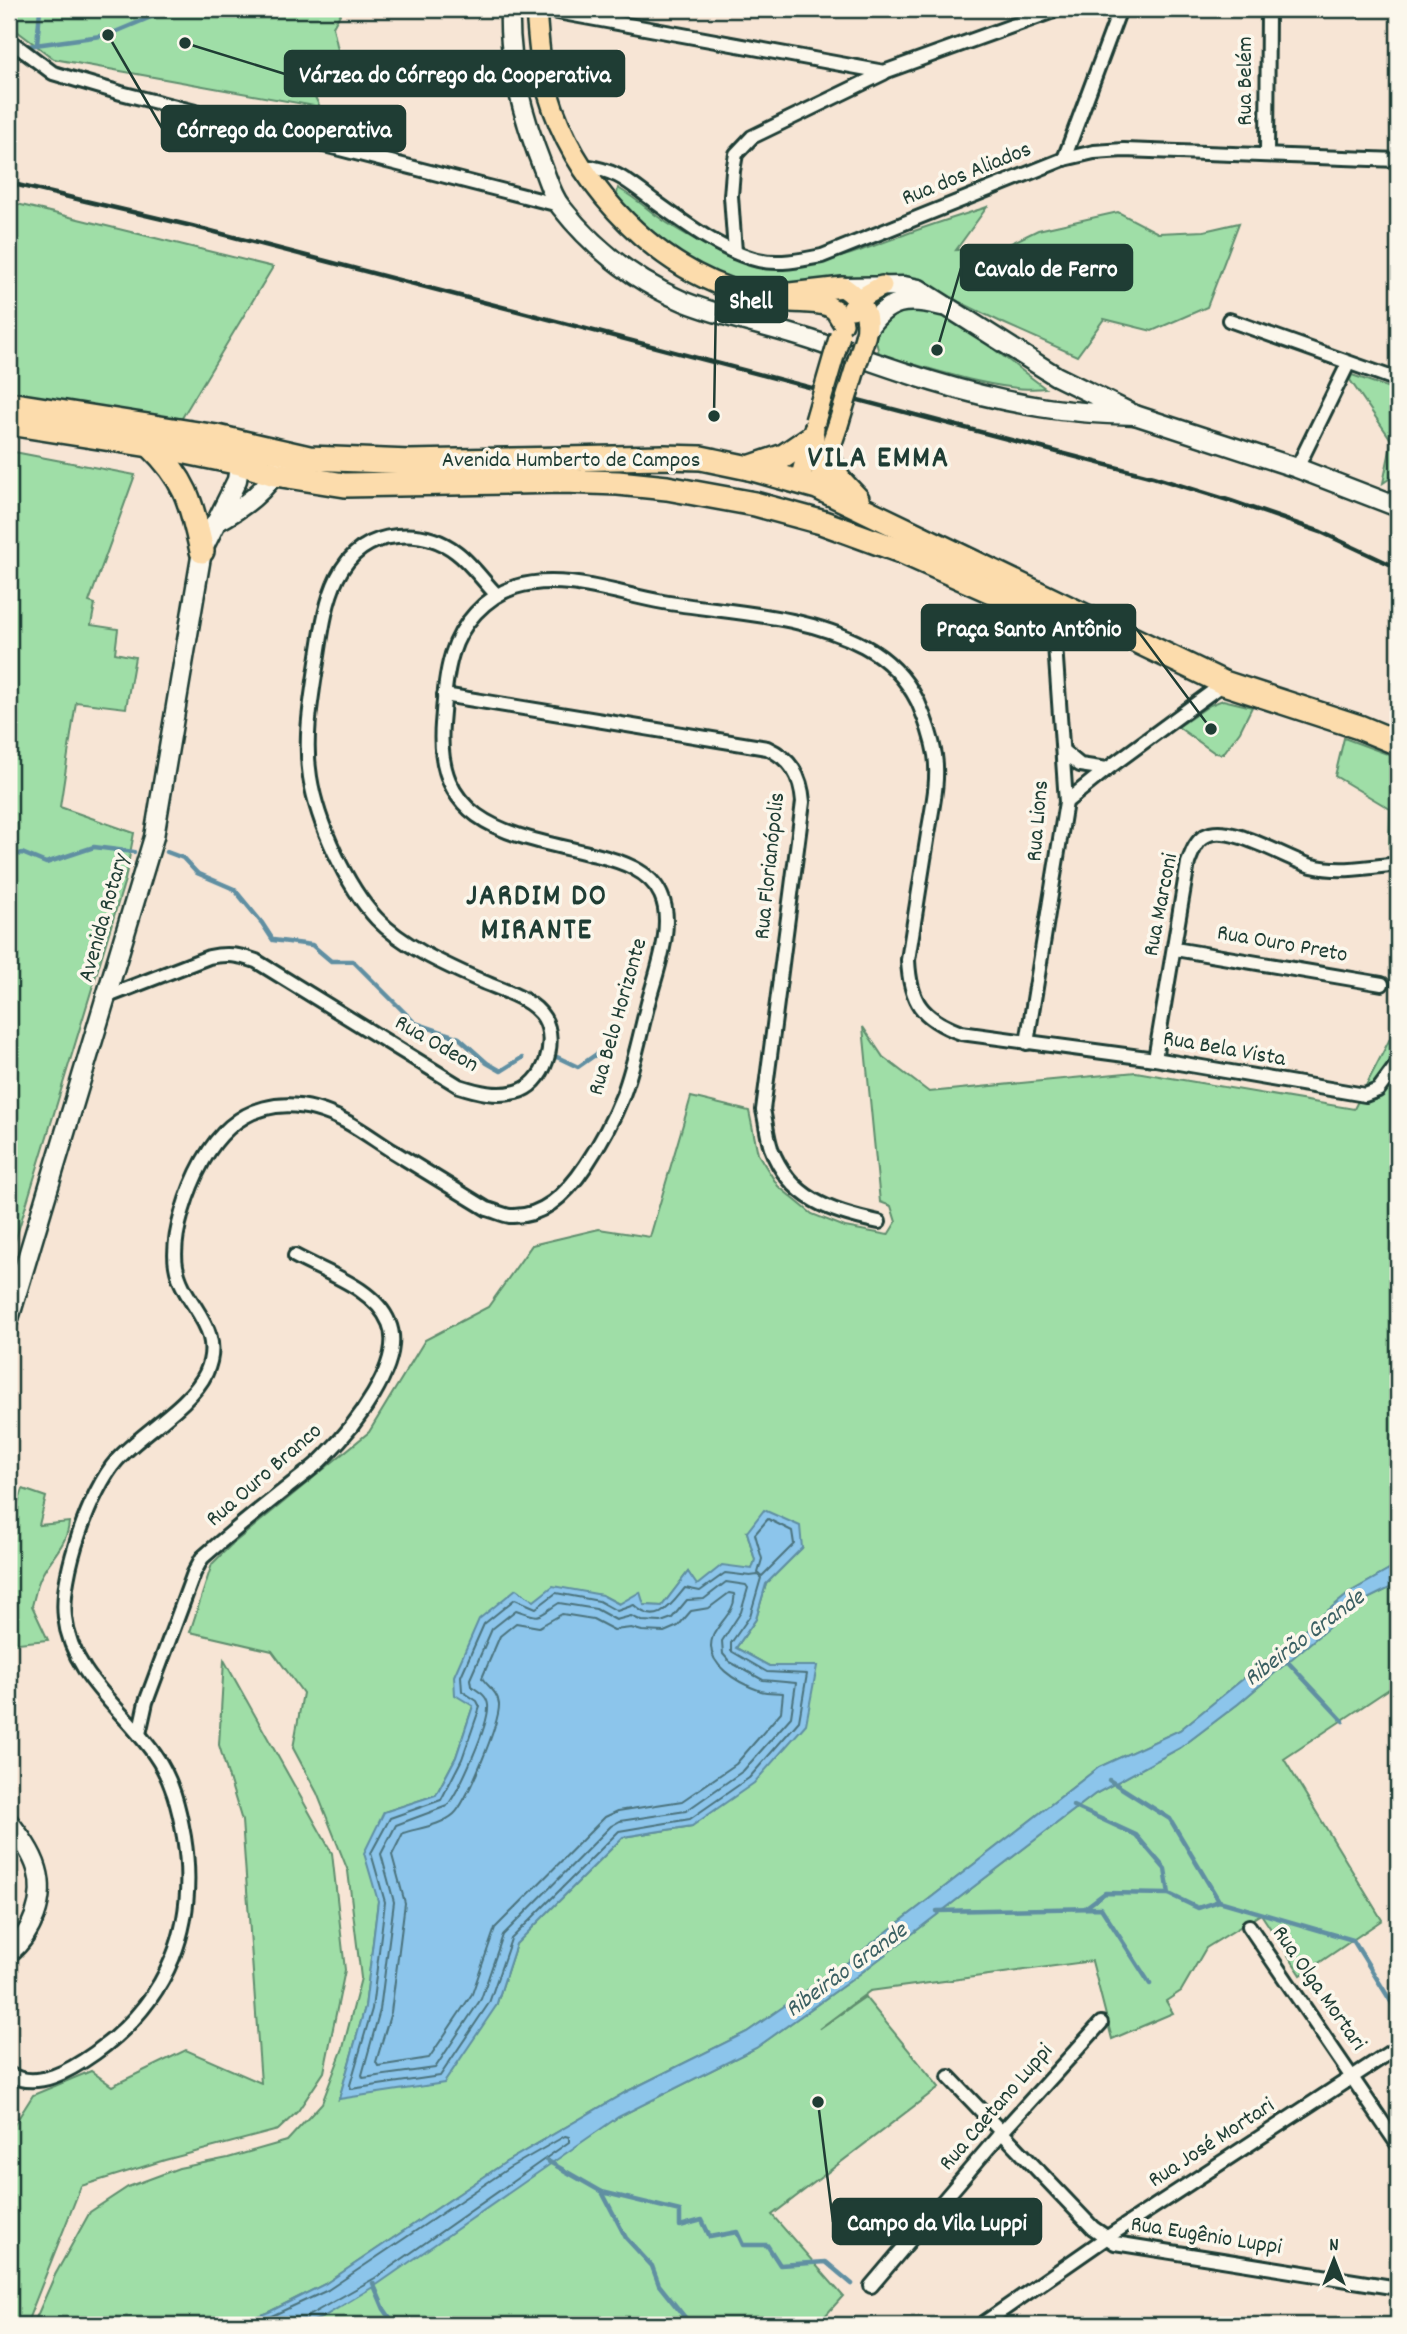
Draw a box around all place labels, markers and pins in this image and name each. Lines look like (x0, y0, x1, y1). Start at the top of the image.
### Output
callout: Várzea do Córrego da Cooperativa (285, 51, 624, 96)
callout: Córrego da Cooperativa (162, 106, 405, 151)
callout: Cavalo de Ferro (961, 245, 1132, 290)
callout: Shell (716, 277, 787, 322)
callout: Praça Santo Antônio (922, 605, 1135, 650)
callout: Campo da Vila Luppi (833, 2199, 1041, 2244)

